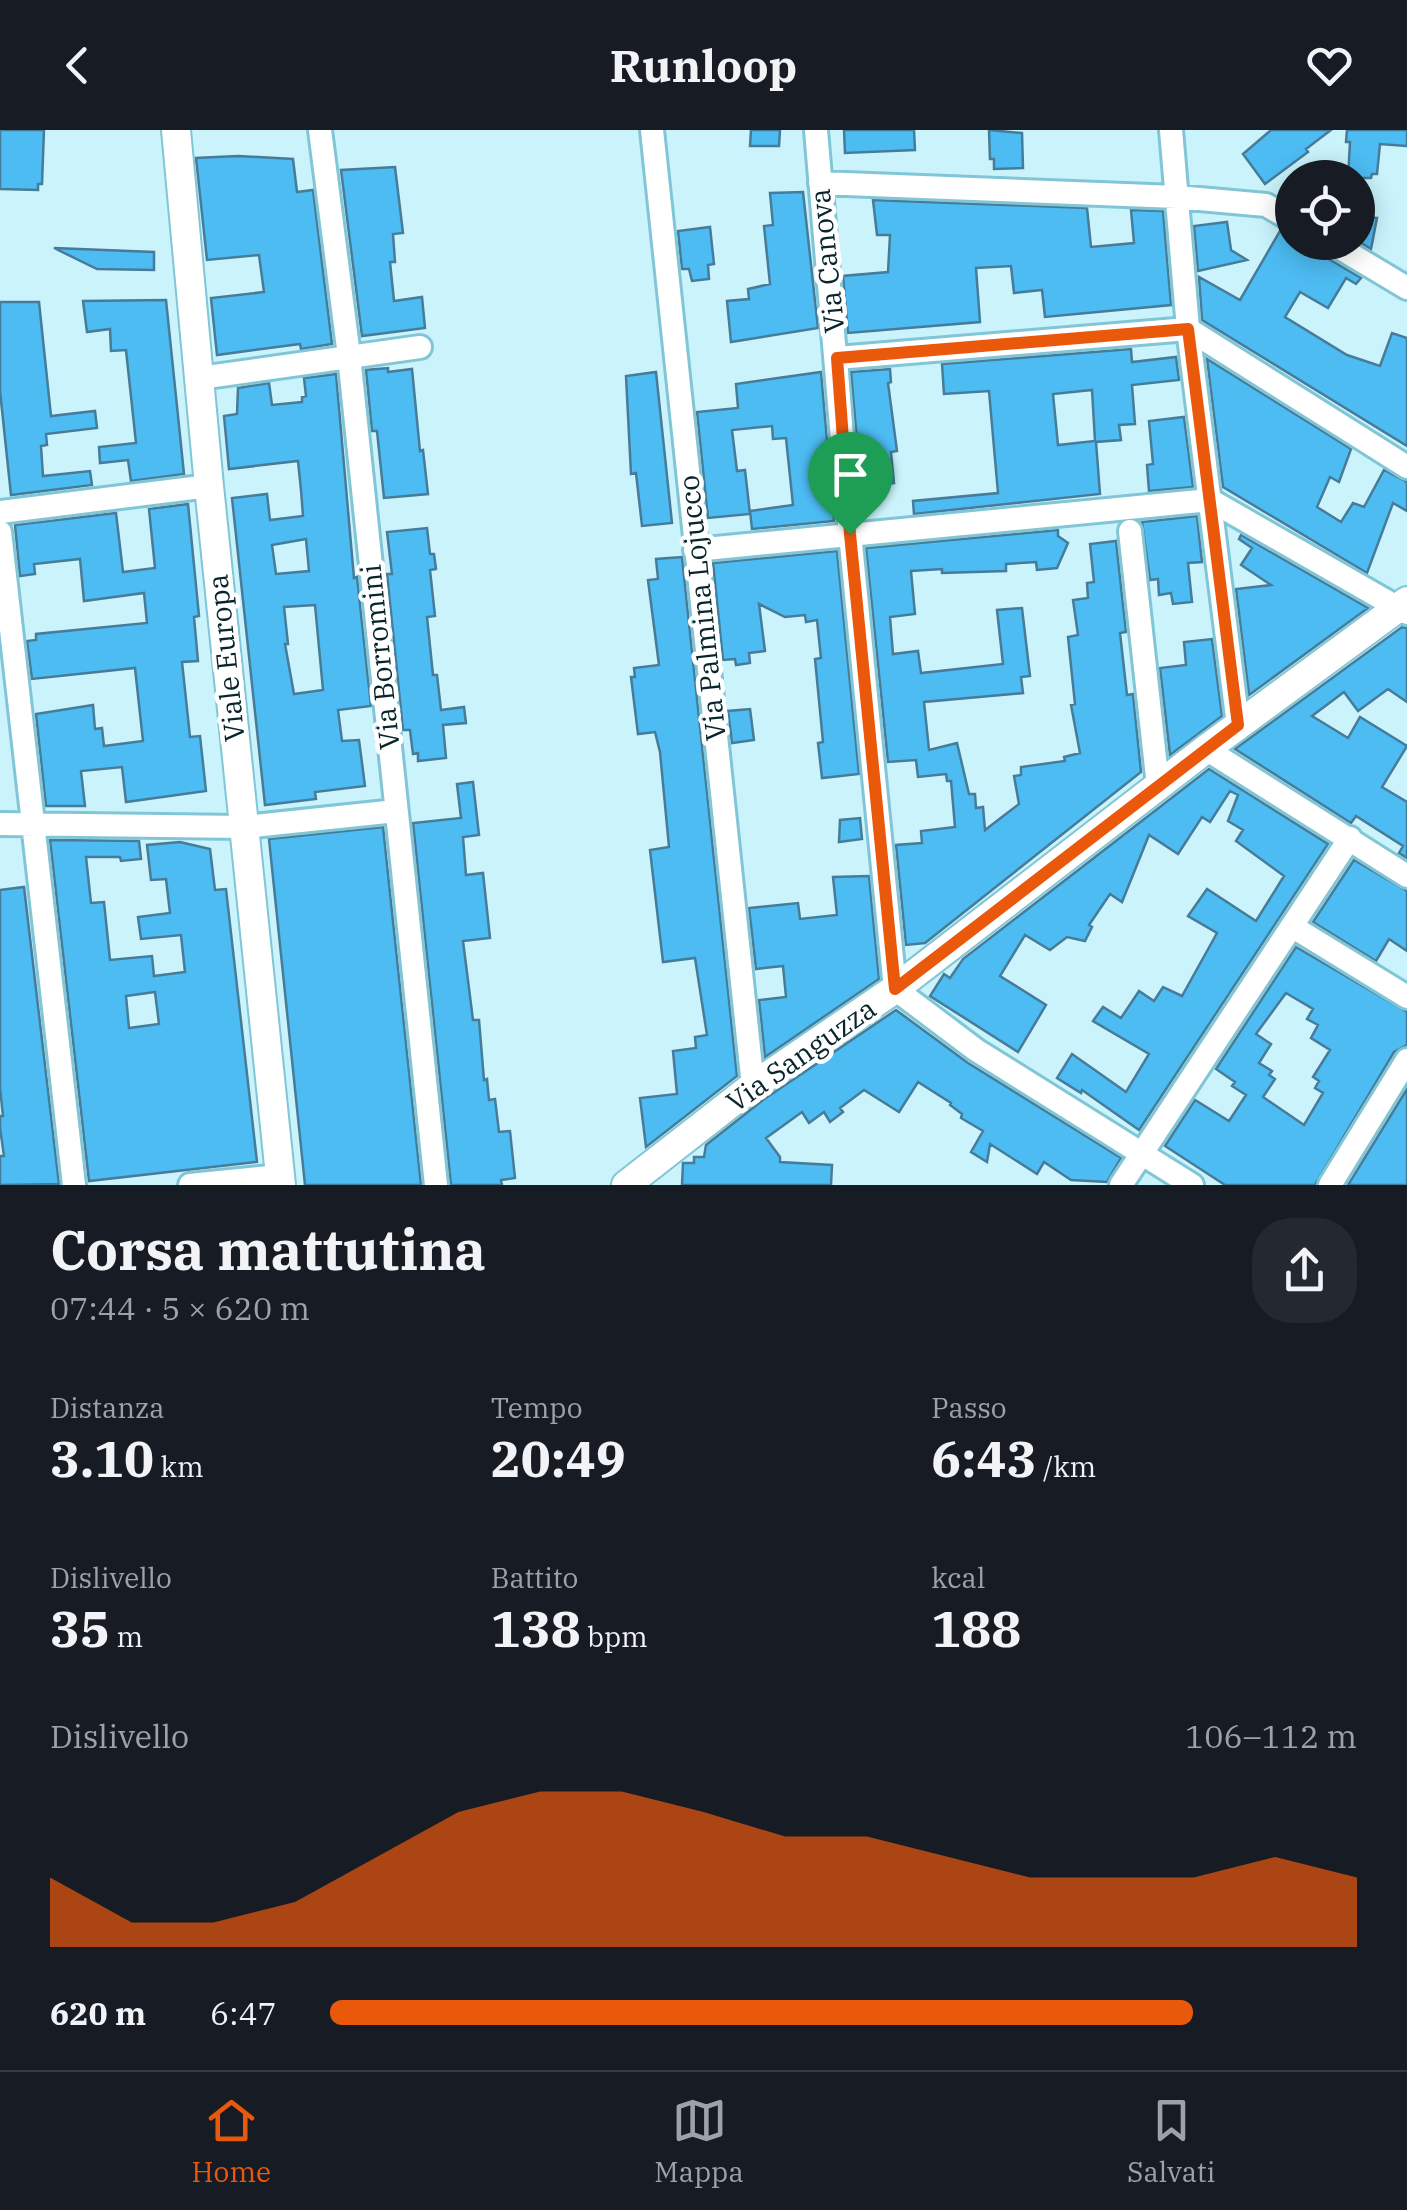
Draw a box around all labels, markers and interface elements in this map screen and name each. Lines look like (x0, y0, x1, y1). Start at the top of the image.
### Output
text: Runloop (610, 36, 797, 94)
icon: back (50, 38, 105, 93)
icon: heart (1302, 38, 1357, 93)
map controls (1275, 160, 1375, 260)
button: locate (1275, 160, 1375, 260)
street label: Via Canova (801, 187, 852, 335)
pin (808, 432, 893, 535)
icon: arrive (823, 447, 878, 502)
street label: Via Palmina Lojucco (669, 473, 734, 743)
street label: Via Borromini (351, 563, 408, 751)
street label: Viale Europa (198, 572, 253, 744)
street label: Via Sanguzza (719, 989, 883, 1120)
text: Corsa mattutina (50, 1214, 486, 1285)
button: share (1252, 1218, 1357, 1323)
text: 07:44 · 5 × 620 m (50, 1287, 310, 1329)
text: Distanza (50, 1389, 165, 1426)
text: Tempo (491, 1389, 583, 1426)
text: Passo (931, 1389, 1007, 1426)
text: 3.10 (50, 1426, 154, 1491)
text: 20:49 (491, 1426, 626, 1491)
text: 6:43 (931, 1426, 1036, 1491)
text: km (154, 1448, 204, 1485)
text: /km (1036, 1448, 1096, 1485)
text: Dislivello (50, 1559, 172, 1596)
text: Battito (491, 1559, 578, 1596)
text: kcal (931, 1559, 985, 1596)
text: 35 (50, 1596, 110, 1661)
text: 138 (491, 1596, 581, 1661)
text: 188 (931, 1596, 1021, 1661)
text: m (110, 1618, 143, 1655)
text: bpm (581, 1618, 648, 1655)
text: Dislivello (50, 1715, 189, 1757)
text: 106–112 m (1185, 1715, 1357, 1757)
text: 620 m (50, 1992, 146, 2034)
text: 6:47 (210, 1992, 277, 2034)
tab: Home (192, 2093, 271, 2190)
tab: Mappa (654, 2093, 744, 2190)
tab: Salvati (1127, 2093, 1215, 2190)

